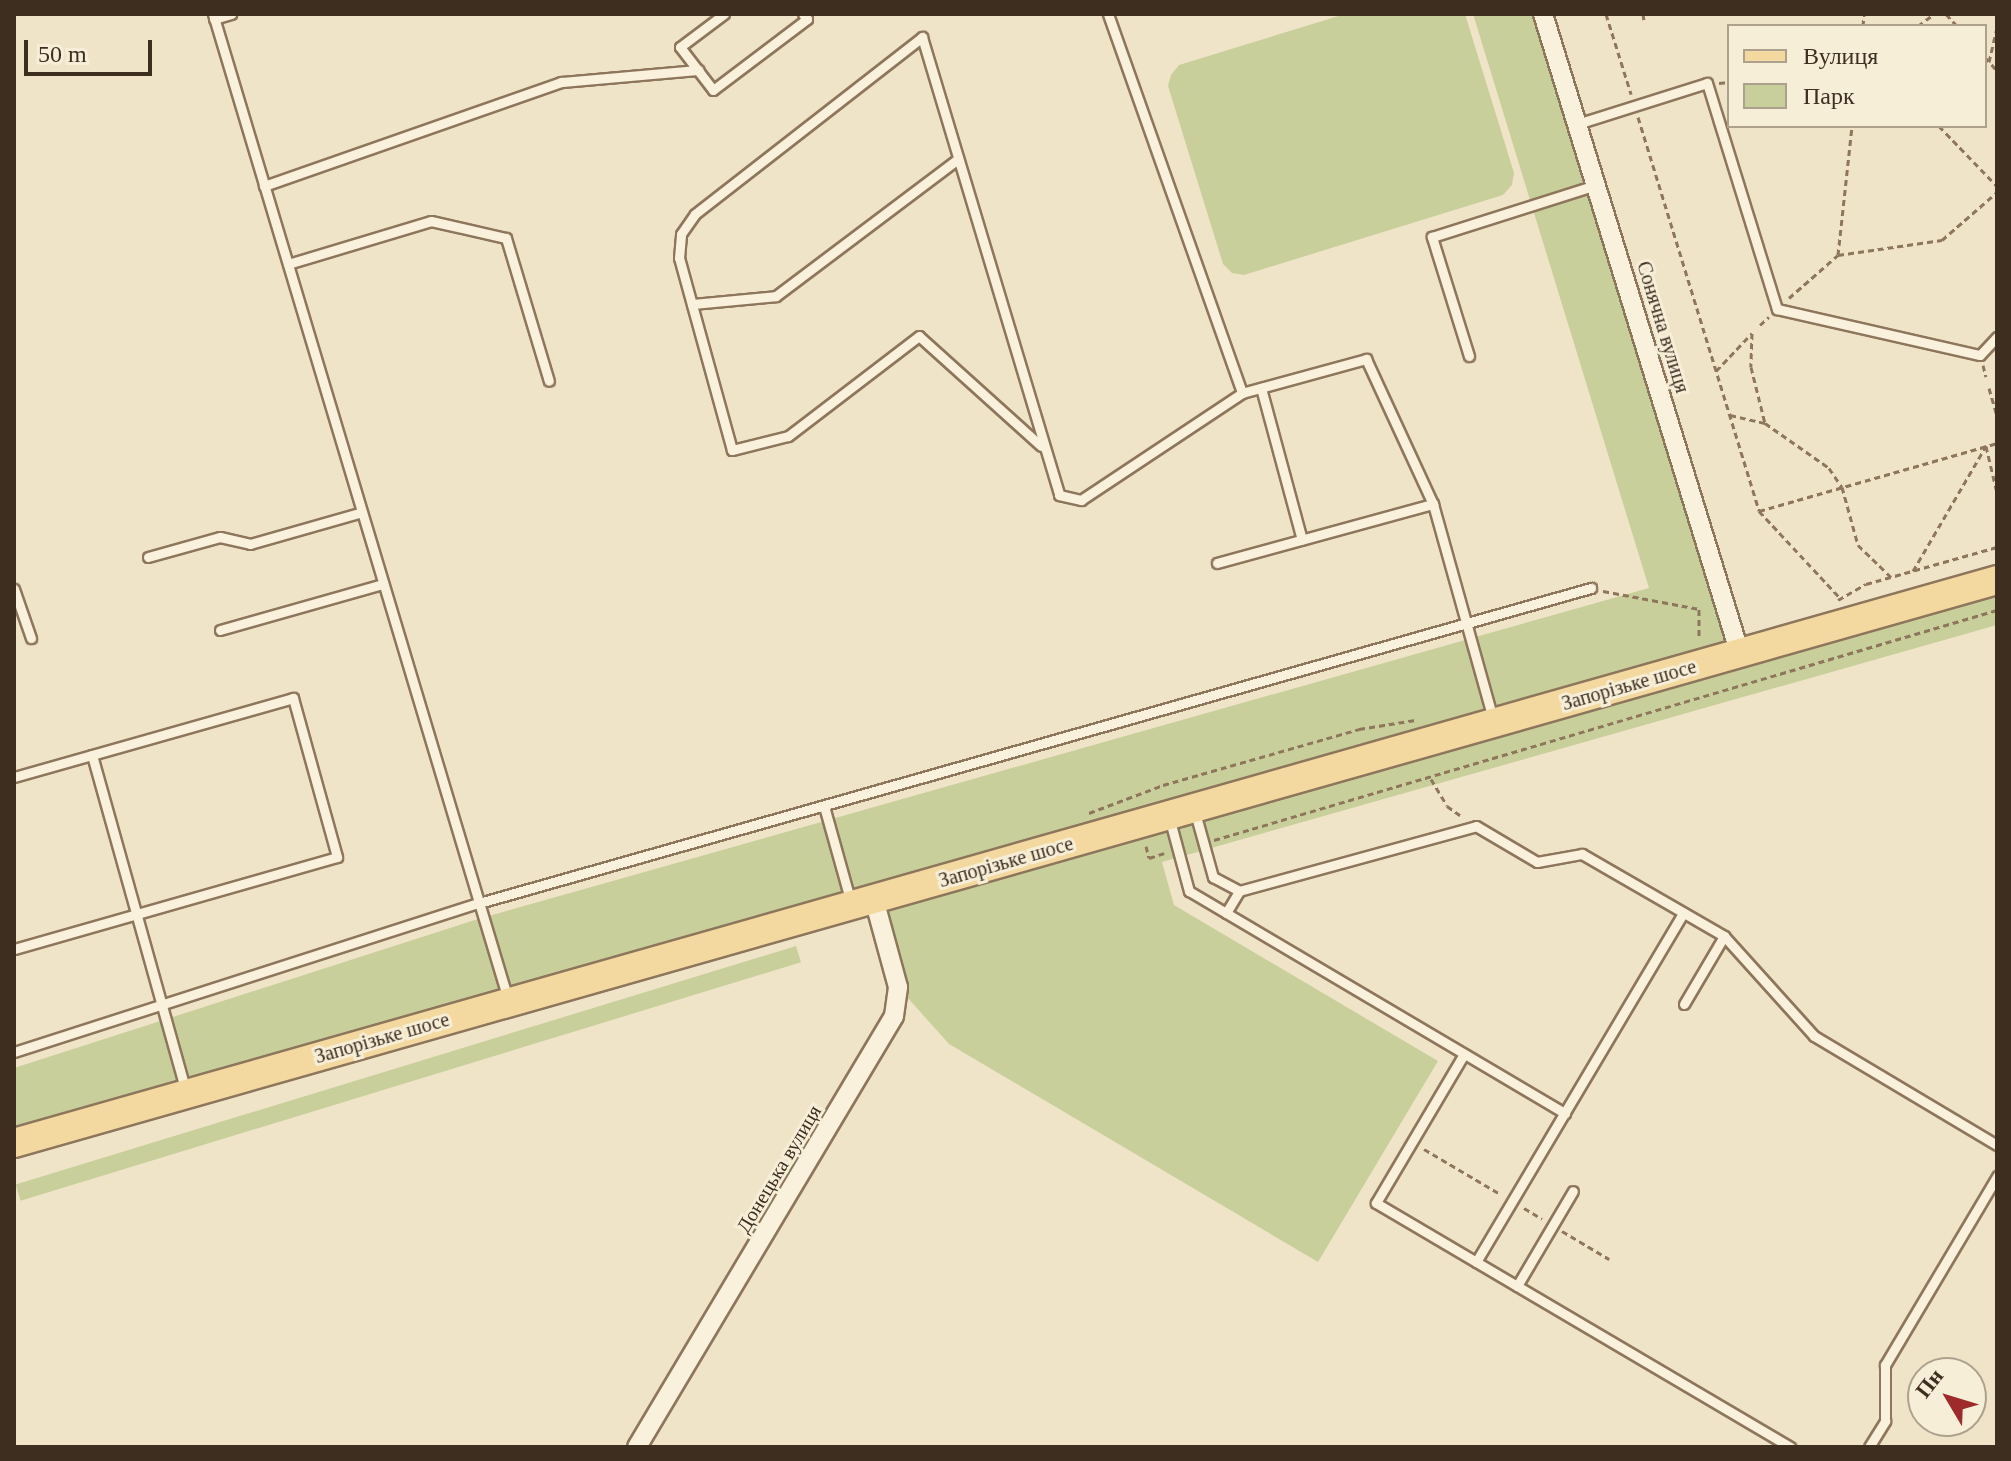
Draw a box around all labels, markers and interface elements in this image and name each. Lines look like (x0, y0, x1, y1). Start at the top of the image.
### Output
scale bar (28, 24, 156, 74)
legend (1727, 24, 1987, 128)
text: 50 m (38, 41, 87, 67)
text: Вулиця (1803, 43, 1878, 69)
text: Парк (1803, 83, 1855, 109)
street label: Сонячна вулиця (1632, 258, 1694, 396)
street label: Запорізьке шосе (1559, 654, 1699, 716)
street label: Запорізьке шосе (936, 831, 1076, 893)
street label: Запорізьке шосе (312, 1007, 452, 1069)
street label: Донецька вулиця (731, 1101, 827, 1237)
north arrow (1907, 1357, 1987, 1437)
text: Пн (1910, 1364, 1948, 1403)

